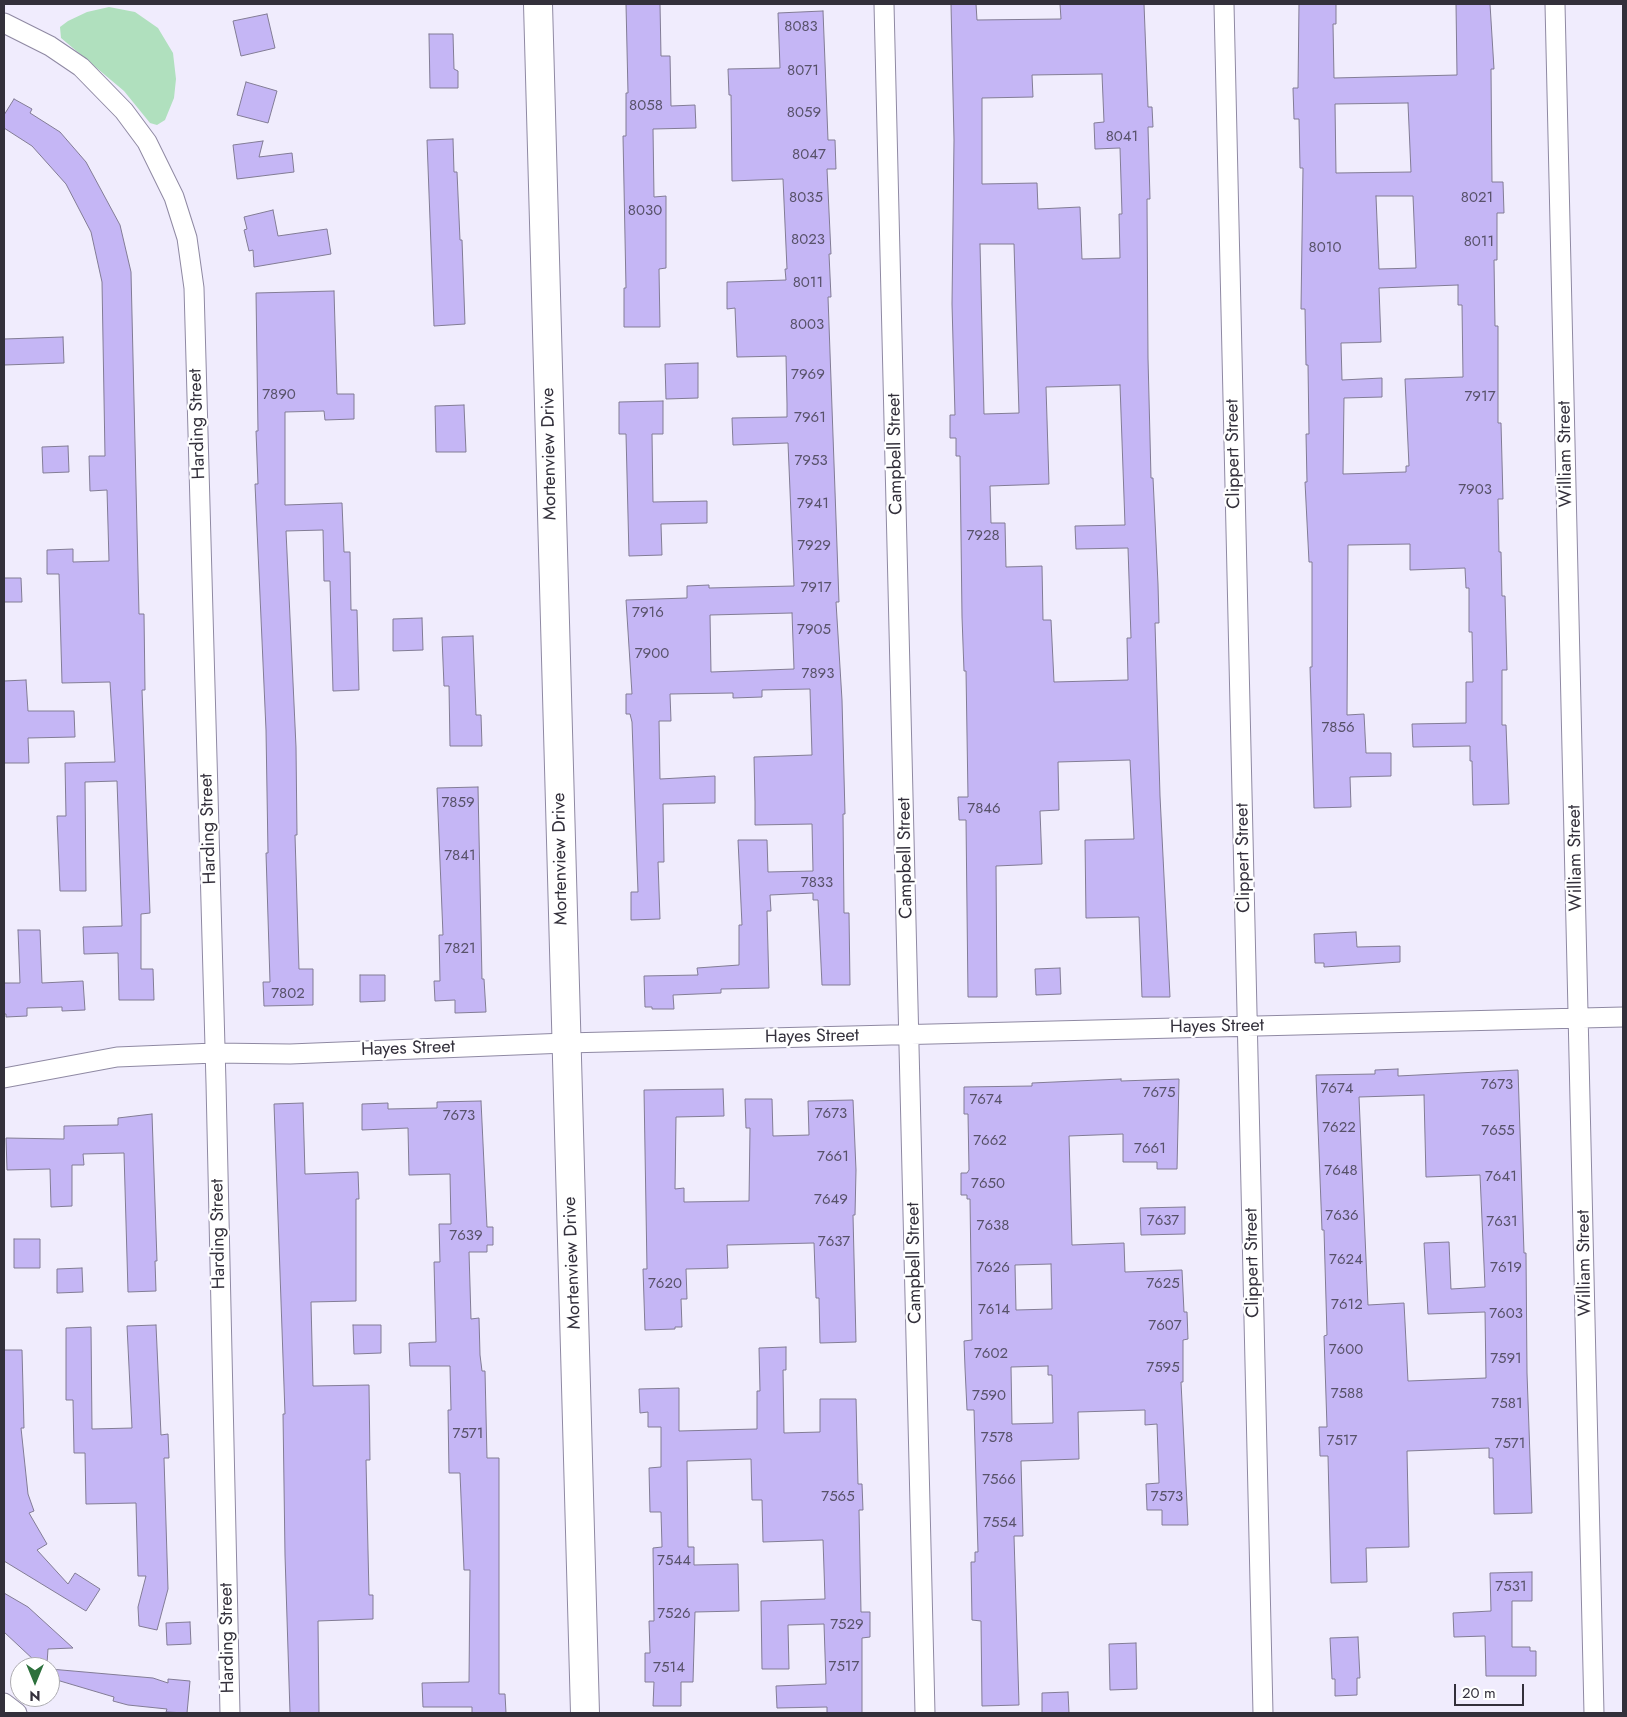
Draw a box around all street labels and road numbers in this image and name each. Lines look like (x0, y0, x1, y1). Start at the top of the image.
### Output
street label: Harding Street (185, 368, 211, 480)
street label: Mortenview Drive (538, 387, 562, 521)
street label: Campbell Street (884, 393, 908, 515)
street label: Clippert Street (1222, 399, 1246, 509)
street label: William Street (1554, 401, 1578, 507)
street label: Harding Street (196, 773, 222, 885)
street label: Mortenview Drive (549, 792, 573, 926)
street label: Campbell Street (894, 797, 918, 919)
street label: Clippert Street (1232, 803, 1256, 913)
street label: William Street (1564, 805, 1588, 911)
street label: Hayes Street (1170, 1015, 1264, 1039)
street label: Hayes Street (765, 1025, 859, 1049)
street label: Hayes Street (361, 1037, 455, 1061)
street label: Harding Street (207, 1178, 231, 1290)
street label: Mortenview Drive (560, 1196, 586, 1330)
street label: Campbell Street (903, 1202, 927, 1324)
street label: Clippert Street (1241, 1208, 1265, 1318)
street label: William Street (1573, 1210, 1597, 1316)
street label: Harding Street (216, 1582, 240, 1694)

